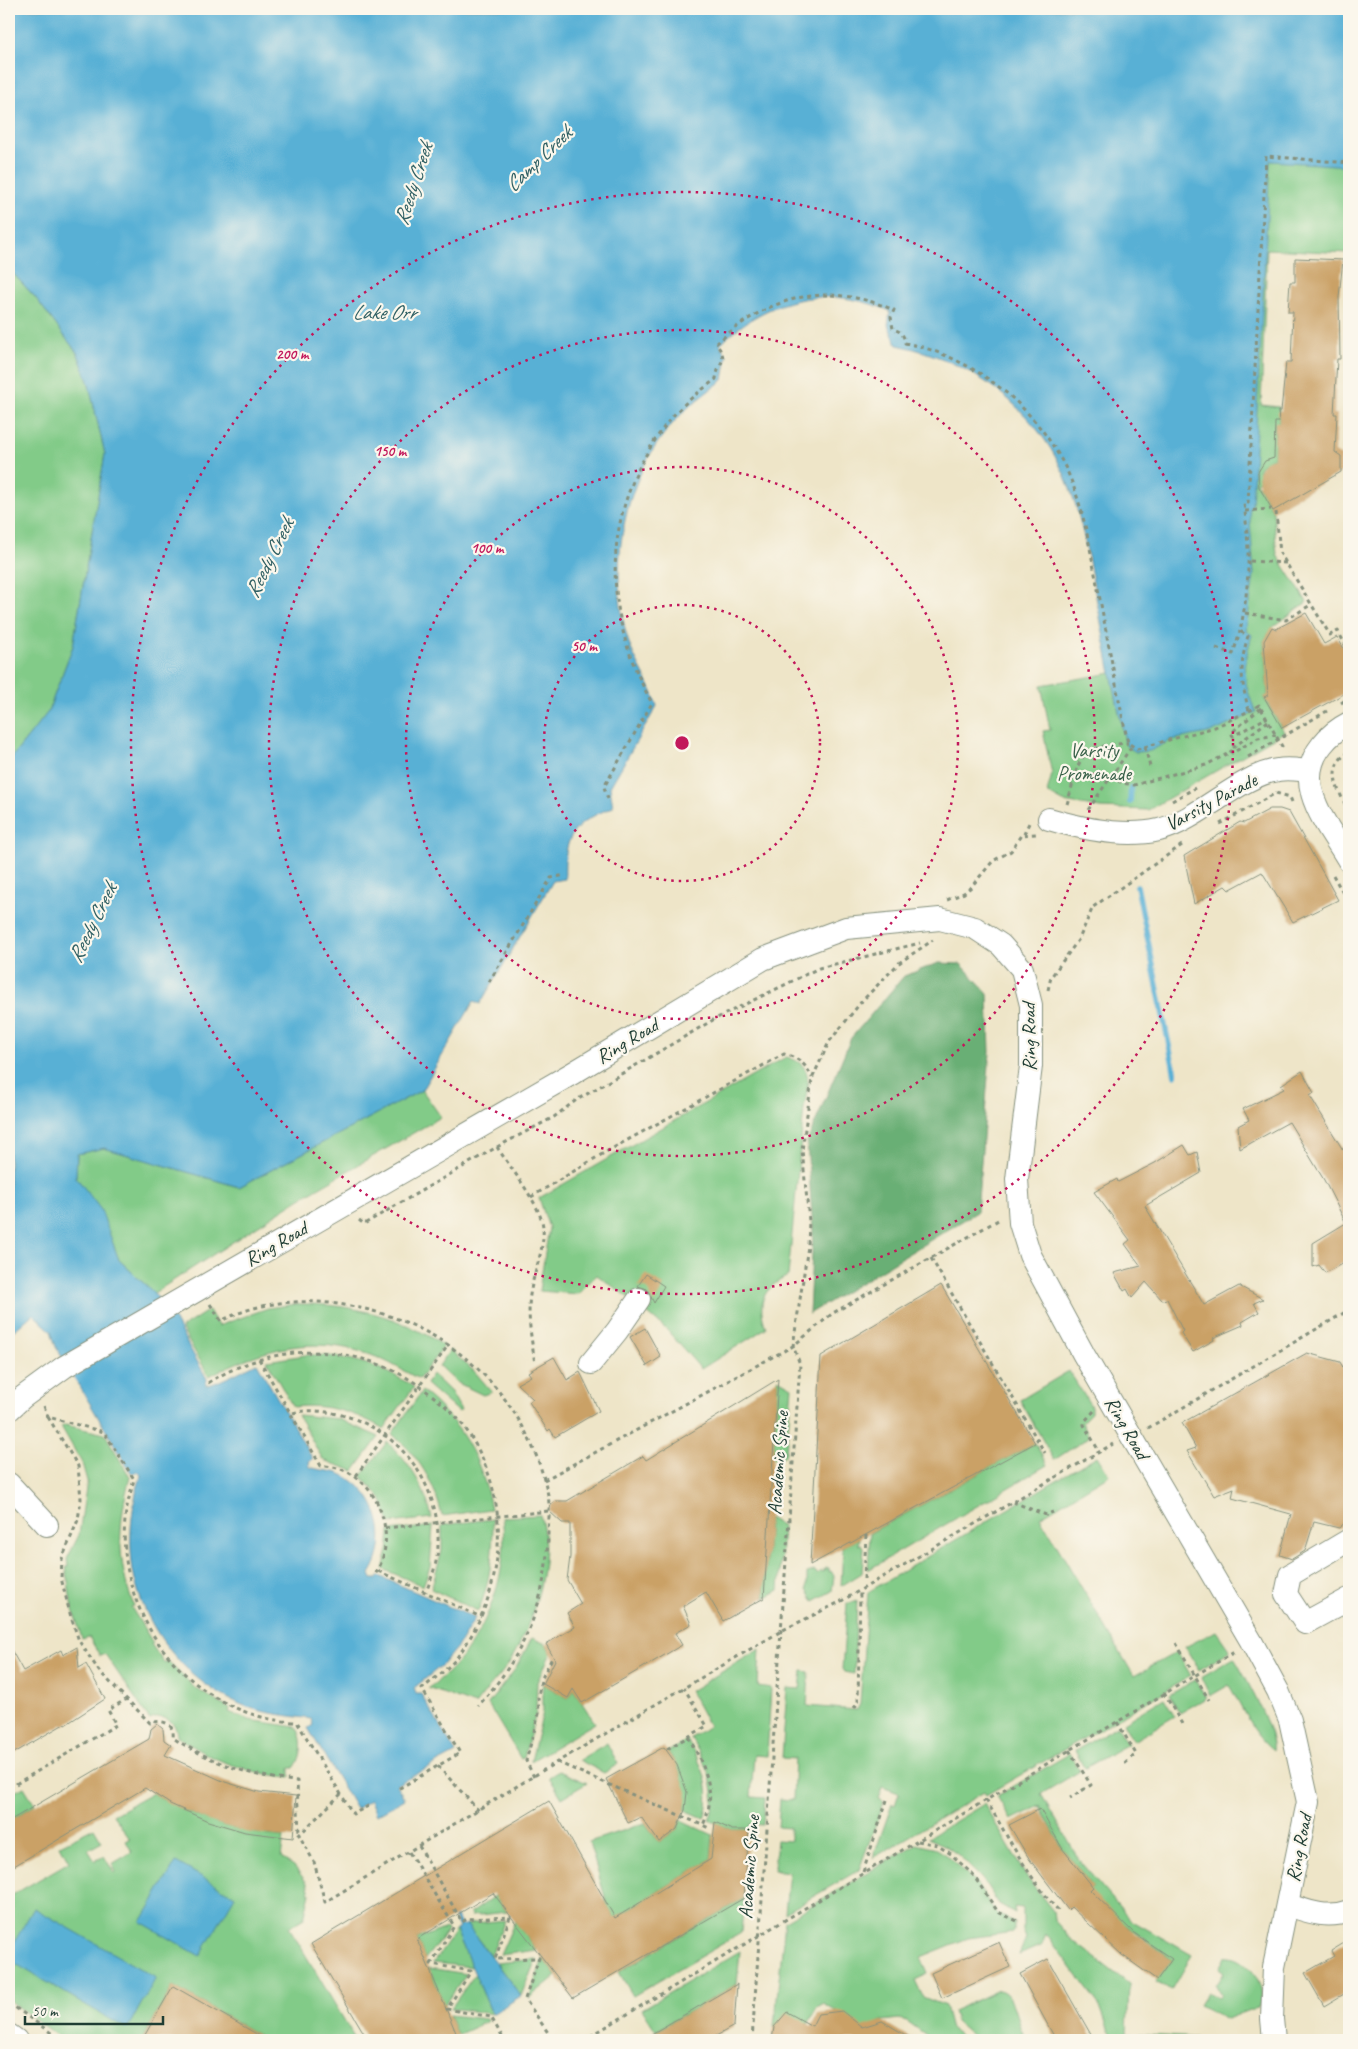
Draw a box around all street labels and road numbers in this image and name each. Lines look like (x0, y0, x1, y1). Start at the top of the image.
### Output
street label: Varsity Parade (1161, 767, 1263, 837)
street label: Ring Road (1016, 999, 1042, 1071)
street label: Ring Road (591, 1011, 665, 1069)
street label: Ring Road (240, 1214, 315, 1272)
street label: Ring Road (1099, 1392, 1157, 1467)
street label: Academic Spine (762, 1409, 794, 1516)
street label: Ring Road (1280, 1809, 1318, 1884)
street label: Academic Spine (733, 1813, 765, 1920)

